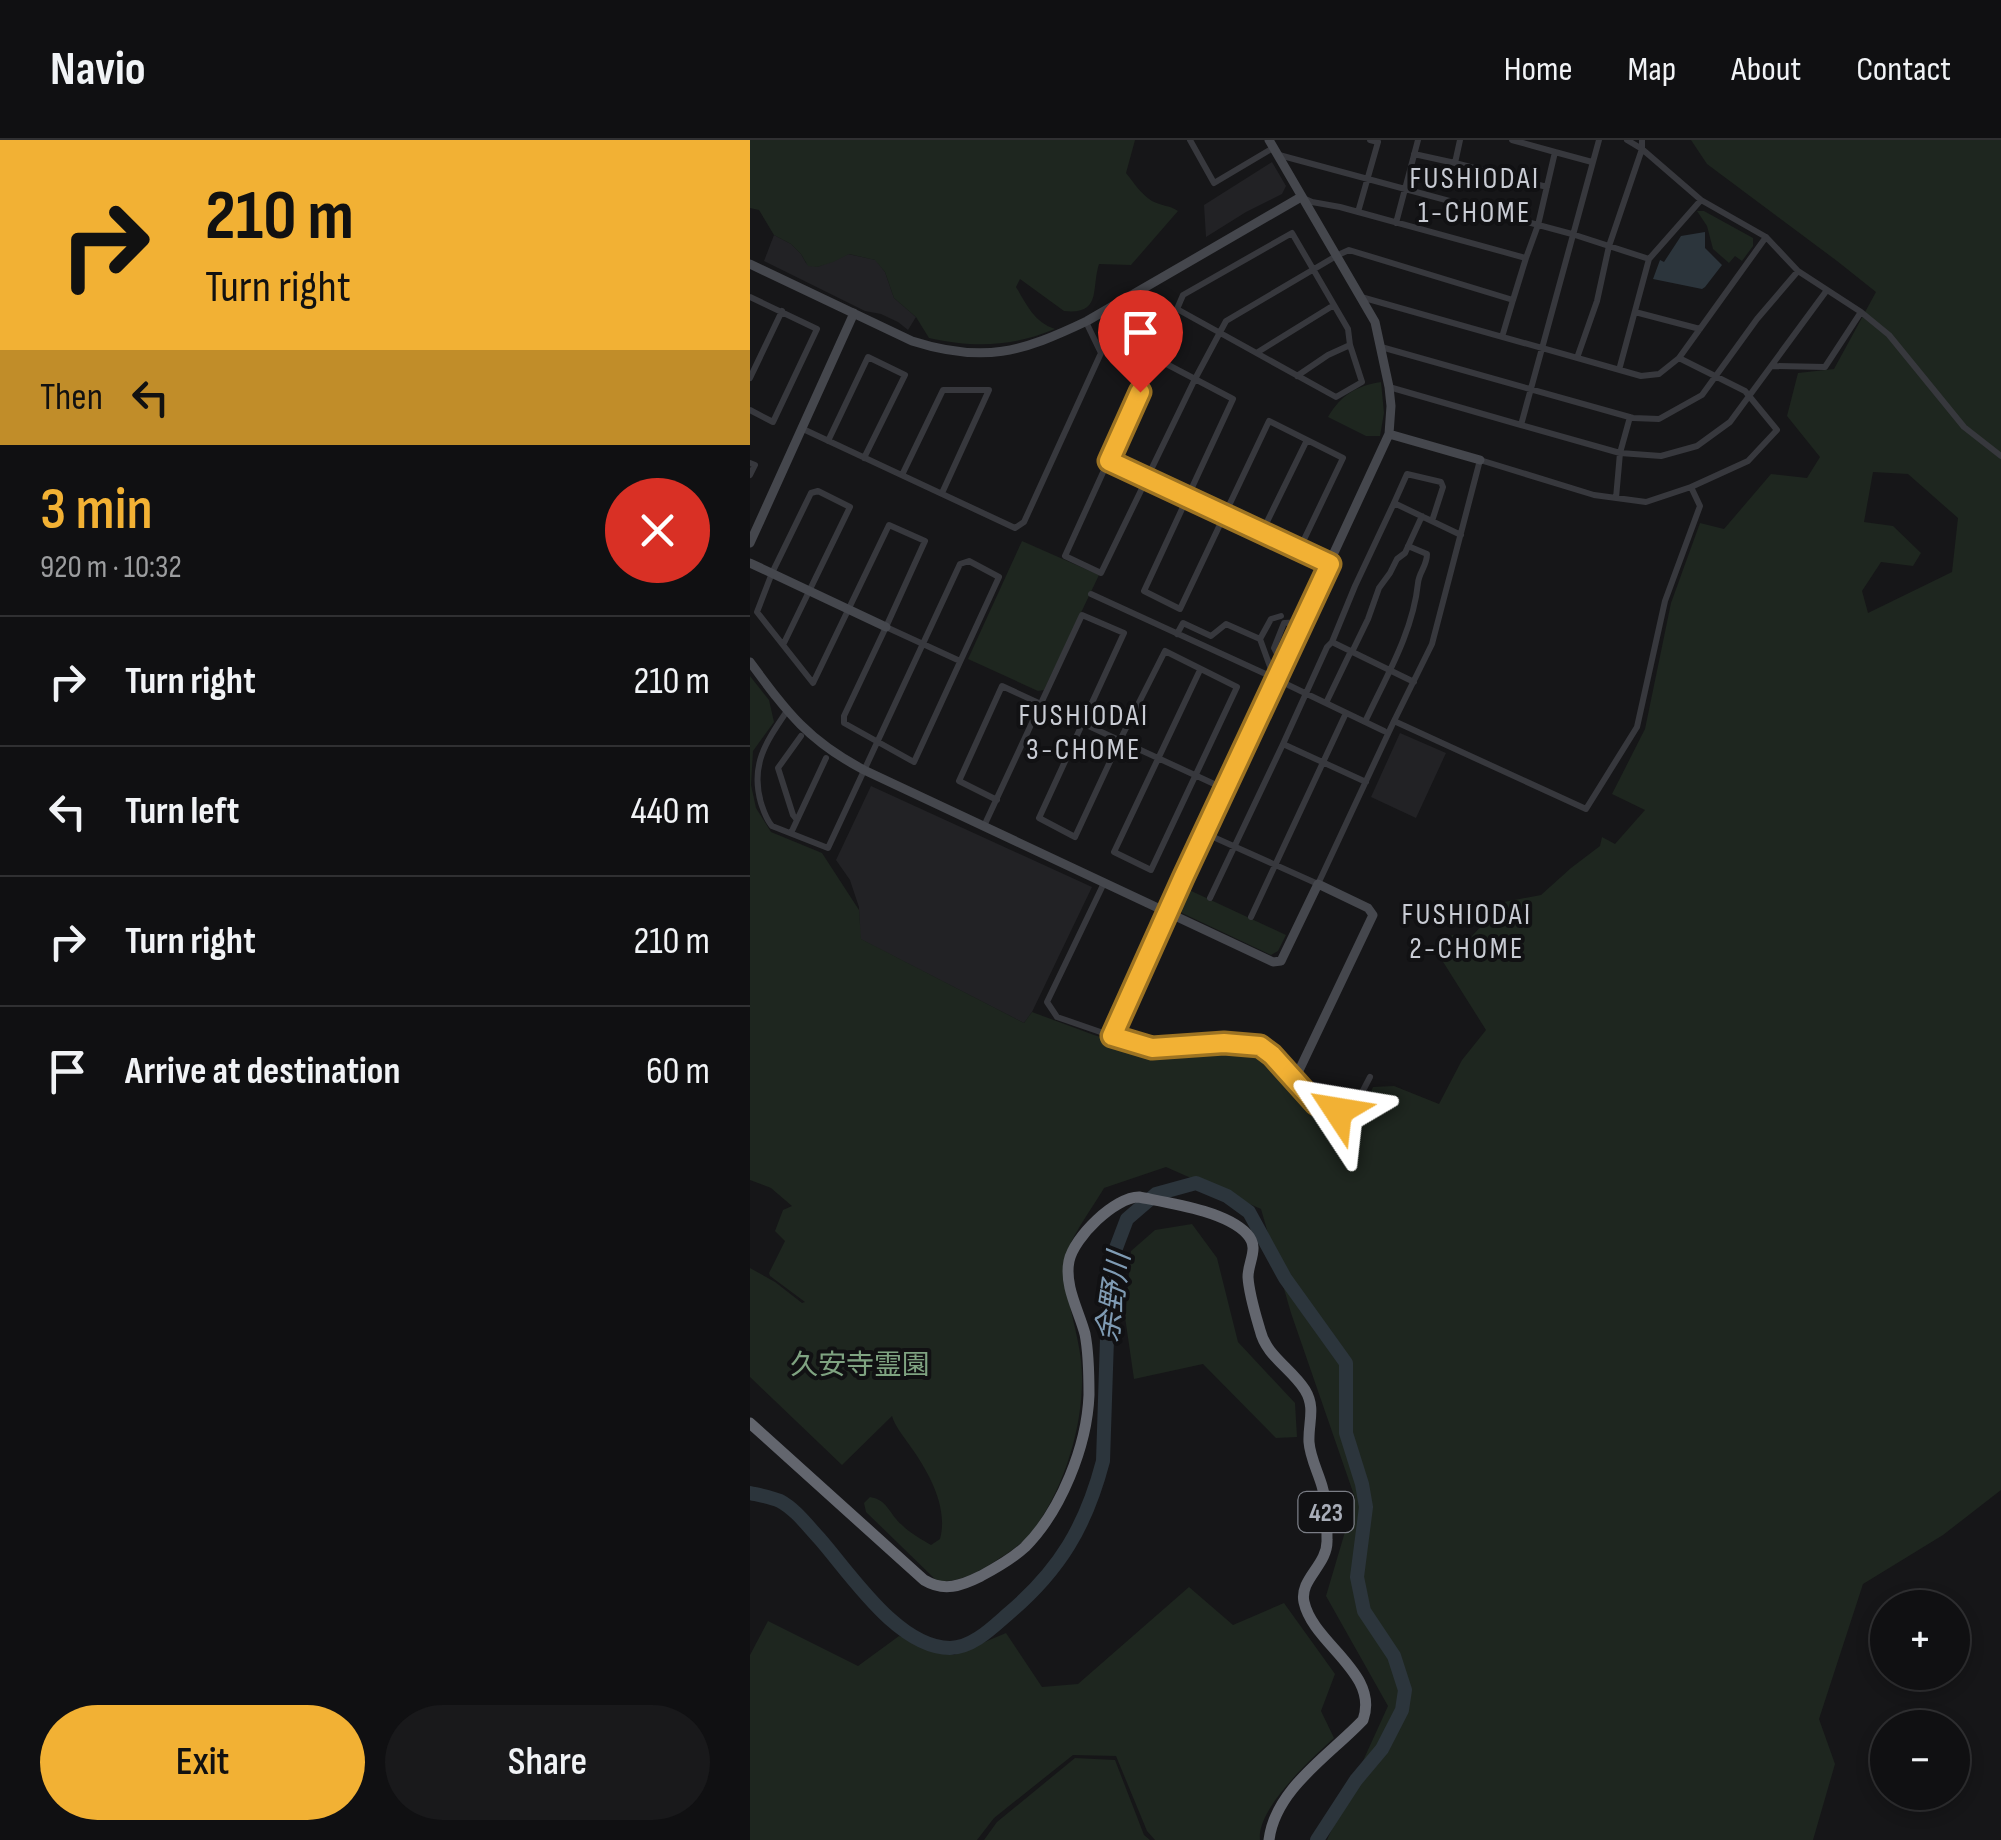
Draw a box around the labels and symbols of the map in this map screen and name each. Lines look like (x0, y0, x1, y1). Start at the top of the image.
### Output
district label: FUSHIODAI 1-CHOME (1409, 161, 1541, 231)
pin (1098, 290, 1183, 393)
district label: FUSHIODAI 3-CHOME (1018, 698, 1150, 768)
district label: FUSHIODAI 2-CHOME (1401, 897, 1533, 967)
position arrow (1286, 1059, 1390, 1163)
water label: 余野川 (1090, 1247, 1138, 1344)
park label: 久安寺霊園 (790, 1349, 930, 1382)
road number: 423 (1298, 1492, 1354, 1532)

